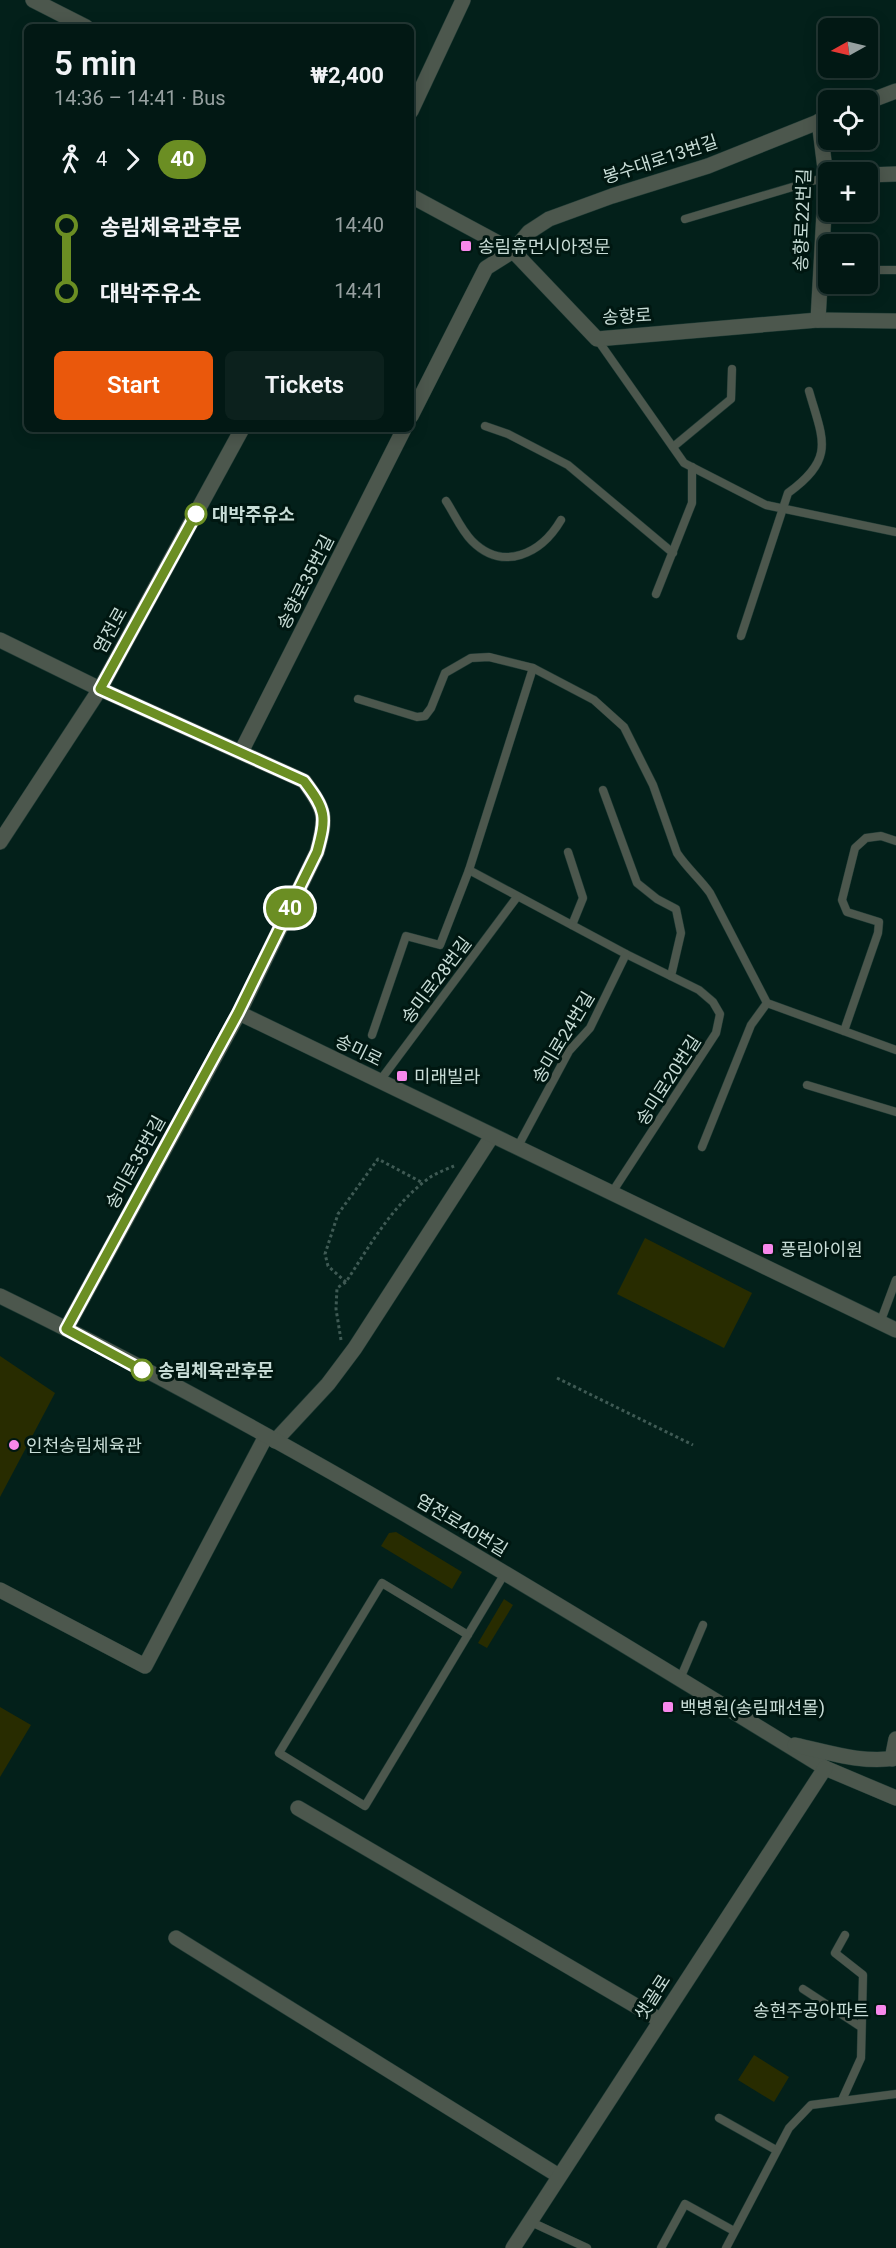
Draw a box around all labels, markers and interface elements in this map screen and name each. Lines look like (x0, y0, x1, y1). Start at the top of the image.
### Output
north arrow (818, 18, 878, 78)
map controls (818, 18, 878, 294)
text: 5 min (54, 44, 137, 83)
text: ₩2,400 (310, 63, 384, 88)
text: 14:36 – 14:41 · Bus (54, 86, 226, 110)
button: locate (818, 90, 878, 150)
street label: 봉수대로13번길 (600, 131, 720, 187)
icon: walk (54, 143, 87, 176)
icon: forward (116, 143, 149, 176)
text: 4 (96, 147, 107, 171)
text: 40 (170, 147, 194, 171)
button: + (818, 162, 878, 222)
street label: 송향로22번길 (790, 168, 814, 272)
text: 14:40 (334, 213, 384, 237)
text: 송림체육관후문 (100, 215, 242, 240)
button: − (818, 234, 878, 294)
place label: 송림휴먼시아정문 (478, 236, 610, 257)
marker: 송림휴먼시아정문 (459, 239, 473, 253)
text: 14:41 (334, 279, 384, 303)
text: 대박주유소 (100, 281, 201, 306)
street label: 송향로 (602, 304, 652, 328)
button: Start (54, 351, 213, 420)
button: Tickets (225, 351, 384, 420)
marker: 대박주유소 (185, 503, 207, 525)
place label: 대박주유소 (212, 504, 295, 525)
street label: 송향로35번길 (272, 531, 338, 633)
street label: 염전로 (89, 603, 131, 657)
line badge: 40 (263, 888, 317, 928)
text: 40 (278, 896, 302, 920)
street label: 송미로28번길 (397, 933, 475, 1027)
street label: 송미로24번길 (527, 987, 599, 1087)
street label: 송미로 (332, 1030, 386, 1070)
street label: 송미로20번길 (631, 1031, 705, 1129)
place label: 미래빌라 (414, 1066, 481, 1087)
marker: 미래빌라 (395, 1069, 409, 1083)
street label: 송미로35번길 (101, 1112, 169, 1212)
place label: 풍림아이원 (780, 1239, 863, 1260)
marker: 풍림아이원 (761, 1242, 775, 1256)
marker: 송림체육관후문 (131, 1359, 153, 1381)
place label: 송림체육관후문 (158, 1360, 274, 1381)
place label: 인천송림체육관 (26, 1435, 142, 1456)
marker: 인천송림체육관 (7, 1438, 21, 1452)
street label: 염전로40번길 (412, 1489, 512, 1561)
place label: 백병원(송림패션몰) (680, 1697, 825, 1719)
marker: 백병원(송림패션몰) (661, 1700, 675, 1714)
street label: 샛골로 (630, 1970, 674, 2024)
place label: 송현주공아파트 (753, 2000, 869, 2021)
marker: 송현주공아파트 (874, 2003, 888, 2017)

